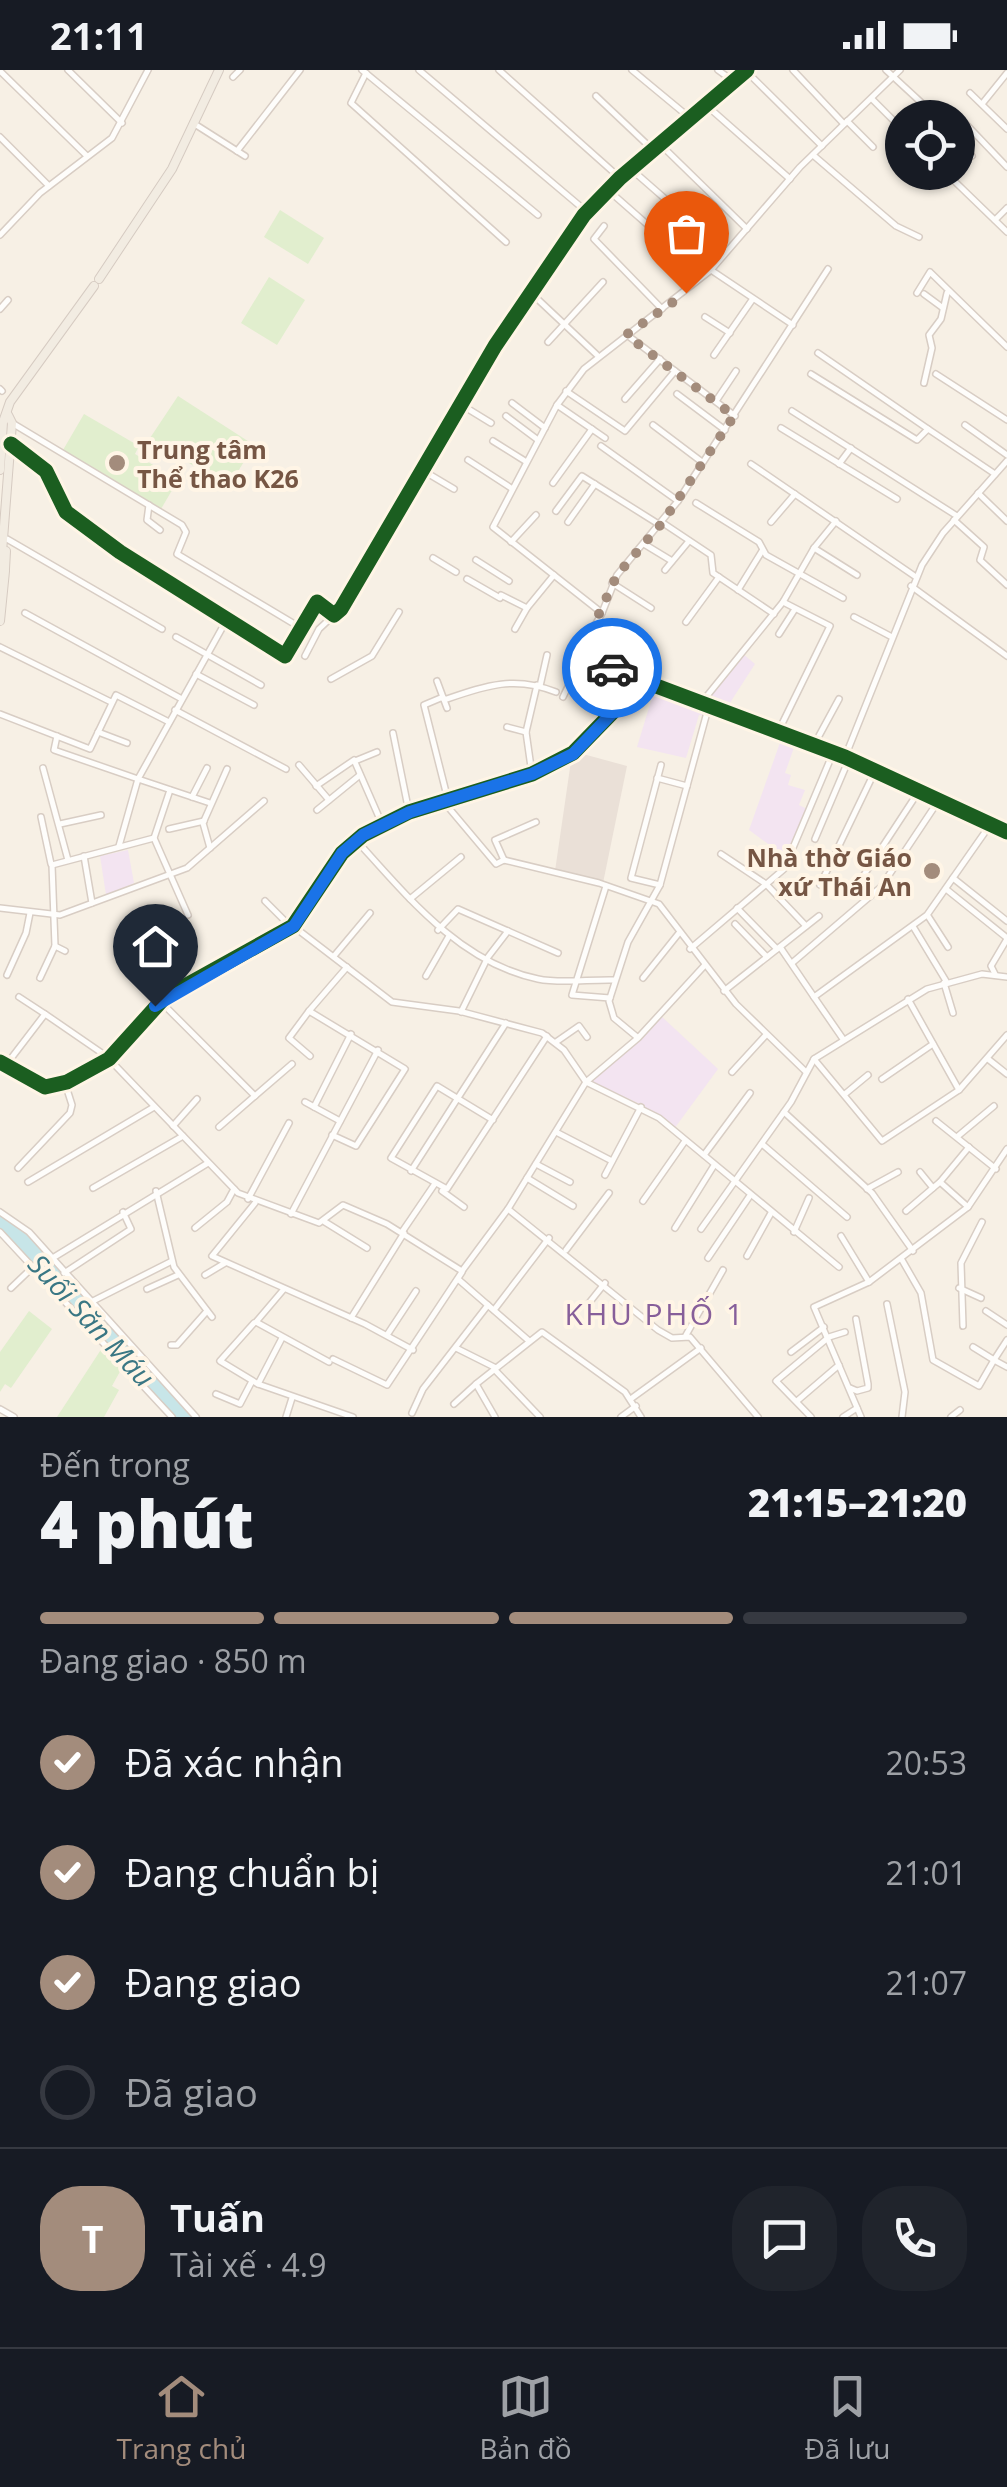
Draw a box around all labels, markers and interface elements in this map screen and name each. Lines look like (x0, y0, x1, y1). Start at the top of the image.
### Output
text: 21:11 (50, 9, 148, 61)
map controls (885, 100, 975, 190)
button: locate (885, 100, 975, 190)
pin (644, 191, 729, 294)
icon: bag (659, 206, 714, 261)
place label: Trung tâm Thể thao K26 (137, 432, 299, 495)
marker: Trung tâm Thể thao K26 (106, 452, 128, 474)
courier (562, 618, 662, 718)
icon: car (585, 641, 640, 696)
place label: Nhà thờ Giáo xứ Thái An (747, 840, 912, 903)
marker: Nhà thờ Giáo xứ Thái An (921, 860, 943, 882)
pin (113, 904, 198, 1007)
icon: home (128, 919, 183, 974)
water label: Suối Săn Máu (20, 1245, 164, 1395)
district label: KHU PHỐ 1 (564, 1293, 746, 1334)
text: Đến trong (40, 1443, 190, 1486)
text: 21:15–21:20 (748, 1476, 967, 1528)
text: 4 phút (40, 1479, 254, 1567)
text: Đang giao · 850 m (40, 1639, 307, 1682)
icon: check (40, 1735, 95, 1790)
text: Đã xác nhận (125, 1736, 344, 1788)
text: 20:53 (885, 1741, 967, 1784)
icon: check (40, 1845, 95, 1900)
text: Đang chuẩn bị (125, 1846, 379, 1898)
text: 21:01 (885, 1851, 967, 1894)
icon: check (40, 1955, 95, 2010)
text: Đang giao (125, 1956, 302, 2008)
text: 21:07 (885, 1961, 967, 2004)
text: Đã giao (125, 2066, 258, 2118)
button: chat (732, 2186, 837, 2291)
button: phone (862, 2186, 967, 2291)
text: Tuấn (170, 2191, 265, 2243)
text: T (81, 2212, 104, 2264)
text: Tài xế · 4.9 (170, 2243, 327, 2286)
tab: Trang chủ (117, 2369, 246, 2467)
tab: Bản đồ (479, 2369, 571, 2467)
tab: Đã lưu (805, 2369, 890, 2467)

